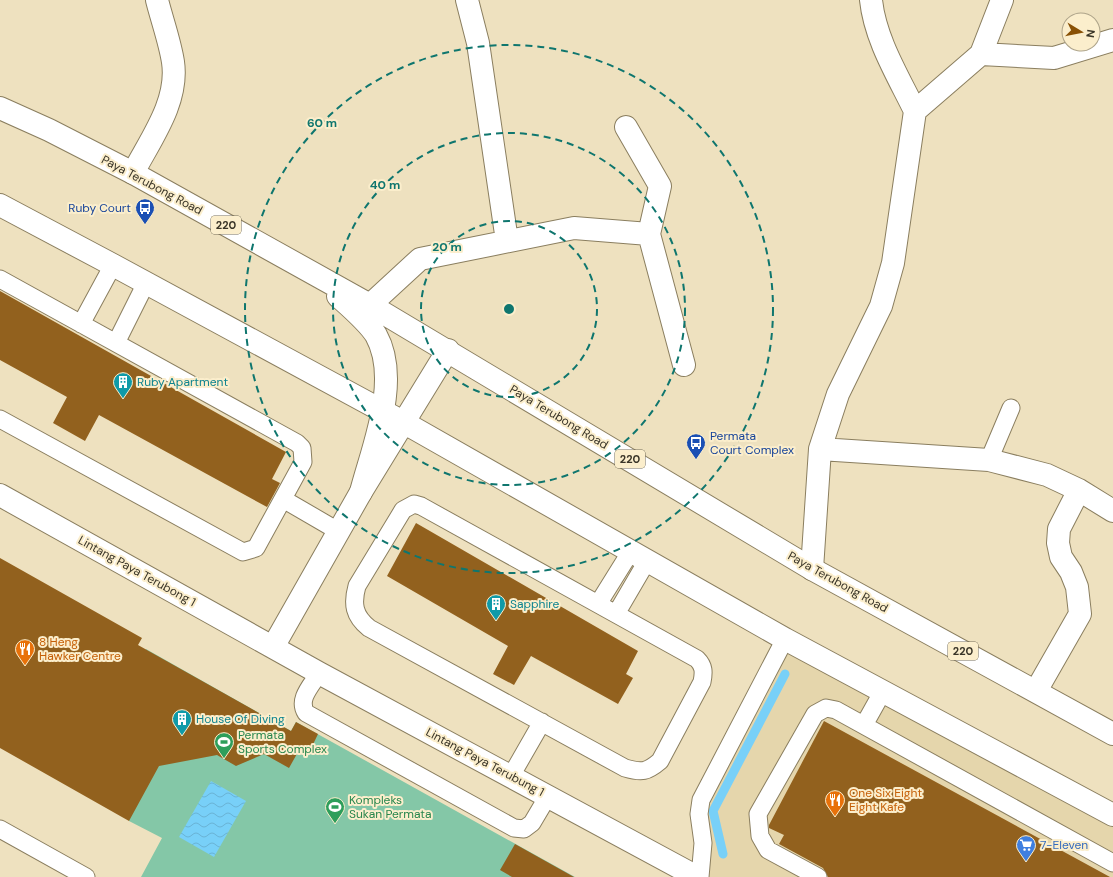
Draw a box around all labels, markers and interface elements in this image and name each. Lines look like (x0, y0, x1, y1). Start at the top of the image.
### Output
north arrow (1061, 12, 1101, 52)
text: N (1083, 29, 1098, 39)
text: 60 m (307, 115, 337, 131)
street label: Paya Terubong Road (99, 152, 205, 218)
text: 40 m (370, 177, 400, 193)
bus stop icon: Ruby Court (134, 197, 156, 225)
place label: Ruby Court (68, 200, 131, 216)
road number: 220 (211, 216, 241, 234)
text: 20 m (432, 239, 462, 255)
centre of rings (502, 302, 516, 316)
building icon: Ruby Apartment (112, 371, 134, 399)
place label: Ruby Apartment (137, 374, 228, 390)
street label: Paya Terubong Road (507, 381, 611, 453)
place label: Permata Court Complex (710, 428, 794, 458)
bus stop icon: Permata Court Complex (685, 432, 707, 460)
road number: 220 (615, 450, 645, 468)
street label: Lintang Paya Terubong 1 (75, 532, 199, 610)
street label: Paya Terubong Road (785, 548, 891, 616)
building icon: Sapphire (485, 593, 507, 621)
place label: Sapphire (510, 596, 560, 612)
place label: 8 Heng Hawker Centre (39, 634, 121, 664)
restaurant icon: 8 Heng Hawker Centre (14, 638, 36, 666)
road number: 220 (948, 642, 978, 660)
building icon: House Of Diving (171, 708, 193, 736)
place label: House Of Diving (196, 711, 285, 727)
street label: Lintang Paya Terubung 1 (423, 724, 547, 800)
place label: Permata Sports Complex (238, 727, 327, 757)
sports icon: Permata Sports Complex (213, 731, 235, 759)
place label: One Six Eight Eight Kafe (849, 785, 922, 815)
restaurant icon: One Six Eight Eight Kafe (824, 789, 846, 817)
place label: Kompleks Sukan Permata (349, 792, 432, 822)
sports icon: Kompleks Sukan Permata (324, 796, 346, 824)
supermarket icon: 7-Eleven (1015, 834, 1037, 862)
place label: 7-Eleven (1040, 837, 1088, 853)

